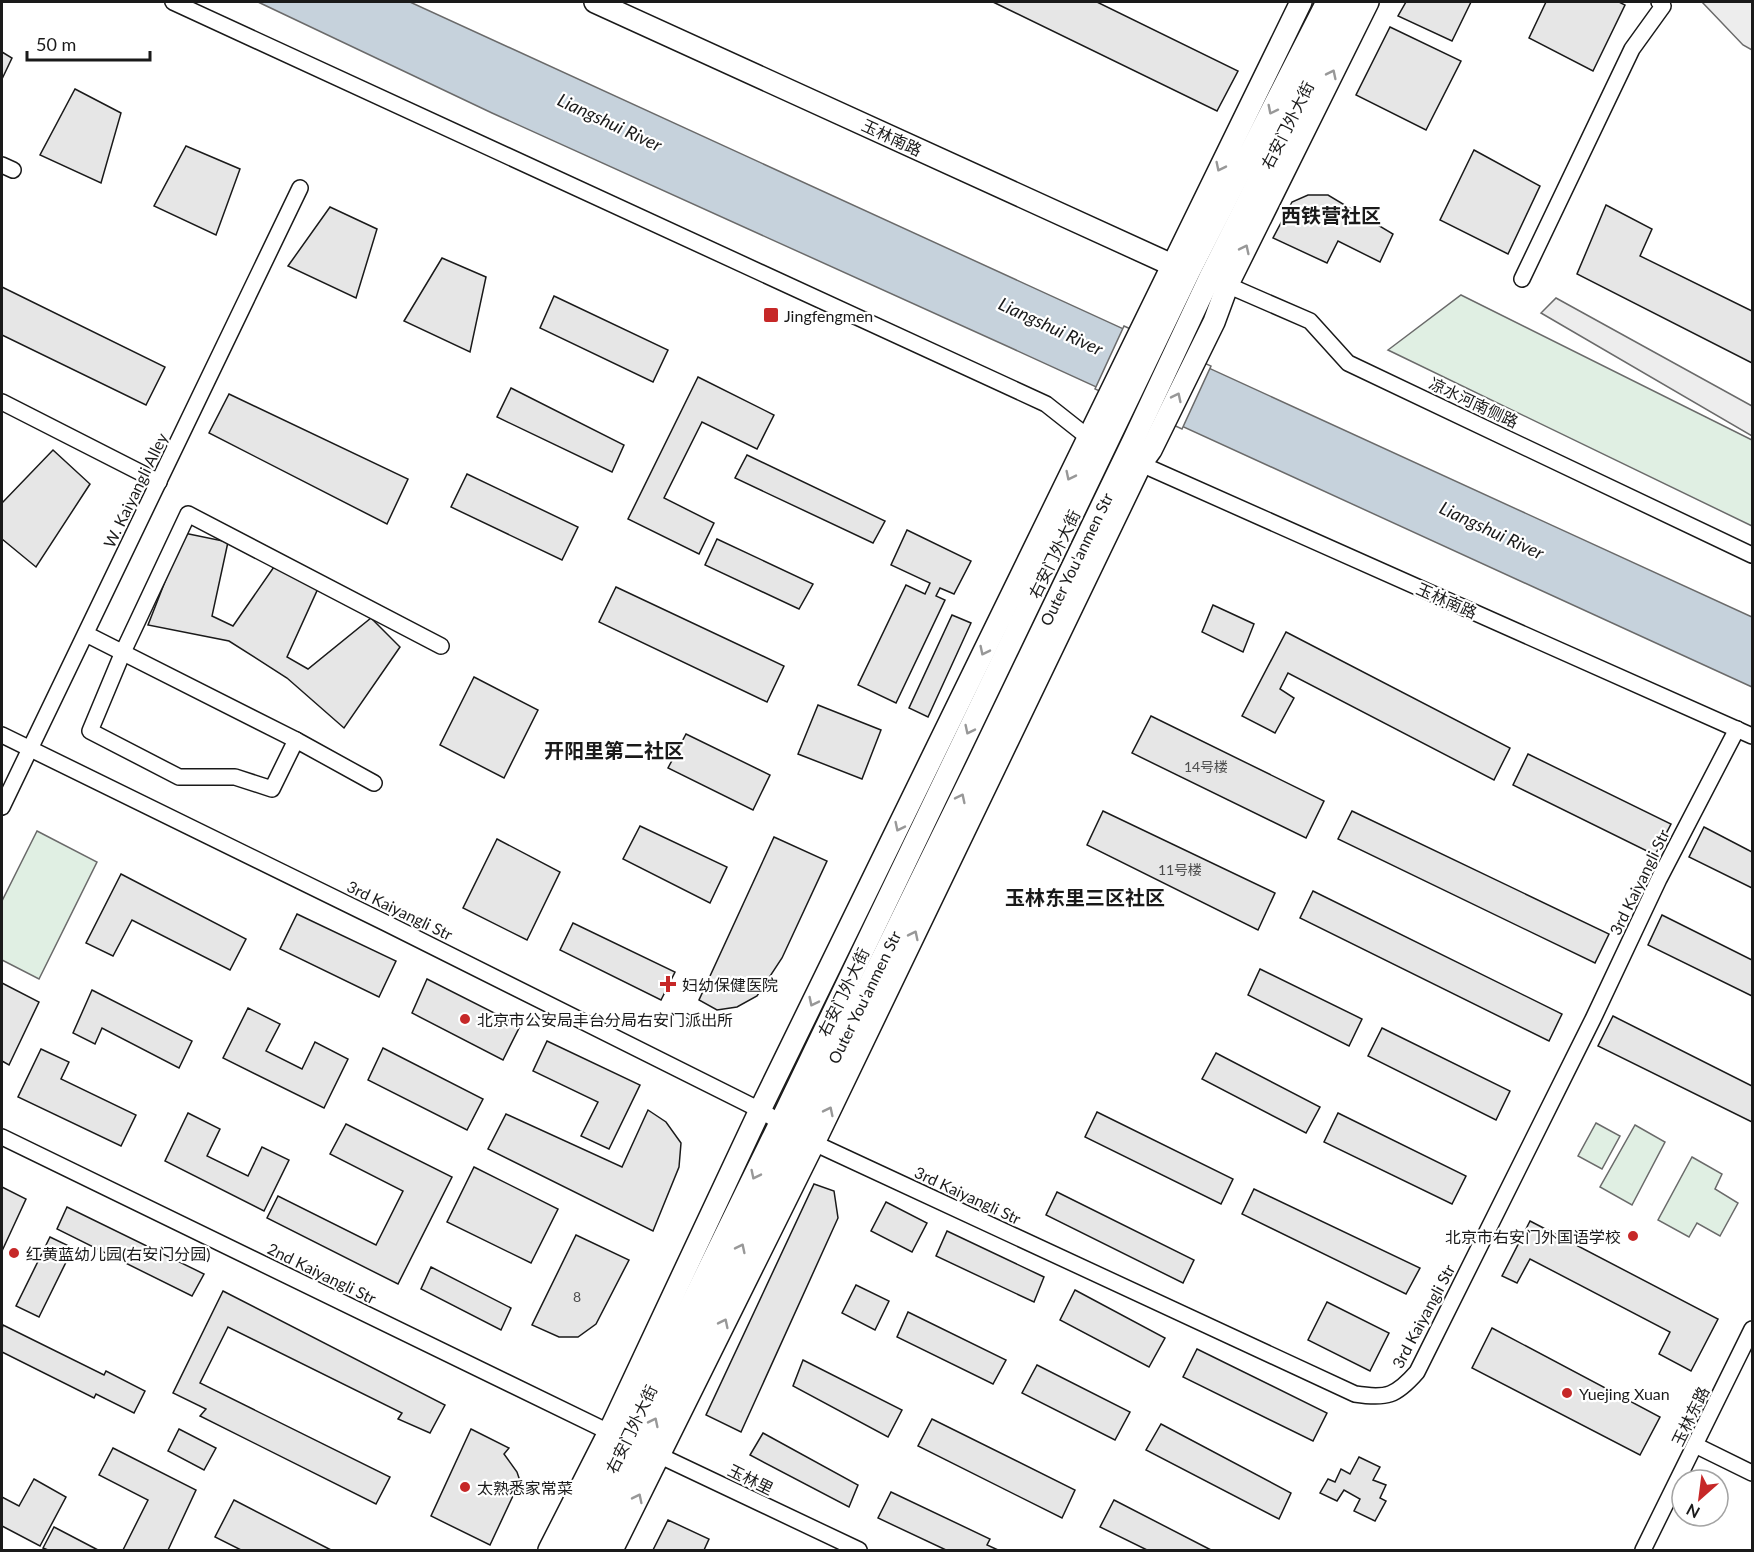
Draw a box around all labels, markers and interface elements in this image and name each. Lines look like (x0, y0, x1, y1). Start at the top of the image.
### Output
scale bar (27, 24, 150, 62)
text: 50 m (36, 33, 76, 55)
one-way arrow (1324, 70, 1336, 81)
street label: 右安门外大街 (1257, 78, 1317, 172)
water label: Liangshui River (554, 88, 666, 156)
one-way arrow (1267, 103, 1279, 114)
street label: 玉林南路 (859, 115, 925, 159)
one-way arrow (1216, 161, 1227, 172)
district label: 西铁营社区 (1281, 203, 1381, 227)
one-way arrow (1238, 245, 1250, 256)
water label: Liangshui River (995, 292, 1107, 360)
marker: Jingfengmen (762, 306, 780, 324)
place label: Jingfengmen (784, 306, 873, 325)
street label: 凉水河南侧路 (1426, 373, 1522, 431)
one-way arrow (1170, 393, 1181, 404)
street label: W. Kaiyangli Alley (99, 429, 171, 550)
one-way arrow (1066, 470, 1077, 481)
street label: Outer You'anmen Str (1036, 489, 1116, 628)
water label: Liangshui River (1436, 496, 1548, 564)
street label: 右安门外大街 (1024, 507, 1084, 601)
street label: 玉林南路 (1414, 578, 1480, 622)
one-way arrow (980, 645, 992, 656)
one-way arrow (965, 724, 977, 735)
district label: 开阳里第二社区 (544, 738, 684, 762)
house number: 14号楼 (1184, 758, 1228, 775)
one-way arrow (953, 793, 965, 804)
one-way arrow (894, 820, 906, 831)
street label: 3rd Kaiyangli Str (1605, 826, 1673, 938)
house number: 11号楼 (1158, 861, 1202, 878)
street label: 3rd Kaiyangli Str (344, 876, 456, 944)
district label: 玉林东里三区社区 (1005, 885, 1165, 909)
street label: Outer You'anmen Str (824, 927, 904, 1066)
one-way arrow (907, 931, 918, 942)
street label: 右安门外大街 (813, 945, 873, 1039)
marker: 妇幼保健医院 (659, 975, 677, 993)
place label: 妇幼保健医院 (682, 975, 778, 994)
one-way arrow (809, 995, 820, 1006)
place label: 北京市公安局丰台分局右安门派出所 (477, 1010, 733, 1029)
marker: 北京市公安局丰台分局右安门派出所 (458, 1012, 472, 1026)
one-way arrow (822, 1106, 834, 1117)
street label: 3rd Kaiyangli Str (912, 1162, 1024, 1228)
one-way arrow (750, 1169, 762, 1180)
place label: 北京市右安门外国语学校 (1445, 1227, 1621, 1246)
marker: 北京市右安门外国语学校 (1626, 1229, 1640, 1243)
street label: 2nd Kaiyangli Str (265, 1238, 380, 1308)
one-way arrow (734, 1243, 745, 1254)
place label: 红黄蓝幼儿园(右安门分园) (26, 1244, 211, 1263)
marker: 红黄蓝幼儿园(右安门分园) (7, 1246, 21, 1260)
street label: 3rd Kaiyangli Str (1388, 1261, 1458, 1371)
house number: 8 (573, 1288, 581, 1305)
one-way arrow (717, 1319, 729, 1330)
street label: 右安门外大街 (601, 1382, 661, 1476)
street label: 玉林东路 (1667, 1383, 1713, 1449)
place label: Yuejing Xuan (1579, 1384, 1670, 1403)
marker: Yuejing Xuan (1560, 1386, 1574, 1400)
one-way arrow (647, 1418, 659, 1429)
street label: 玉林里 (725, 1460, 777, 1498)
north arrow (1670, 1468, 1730, 1528)
place label: 太熟悉家常菜 (477, 1478, 573, 1497)
marker: 太熟悉家常菜 (458, 1480, 472, 1494)
one-way arrow (630, 1493, 642, 1504)
text: N (1683, 1500, 1703, 1523)

